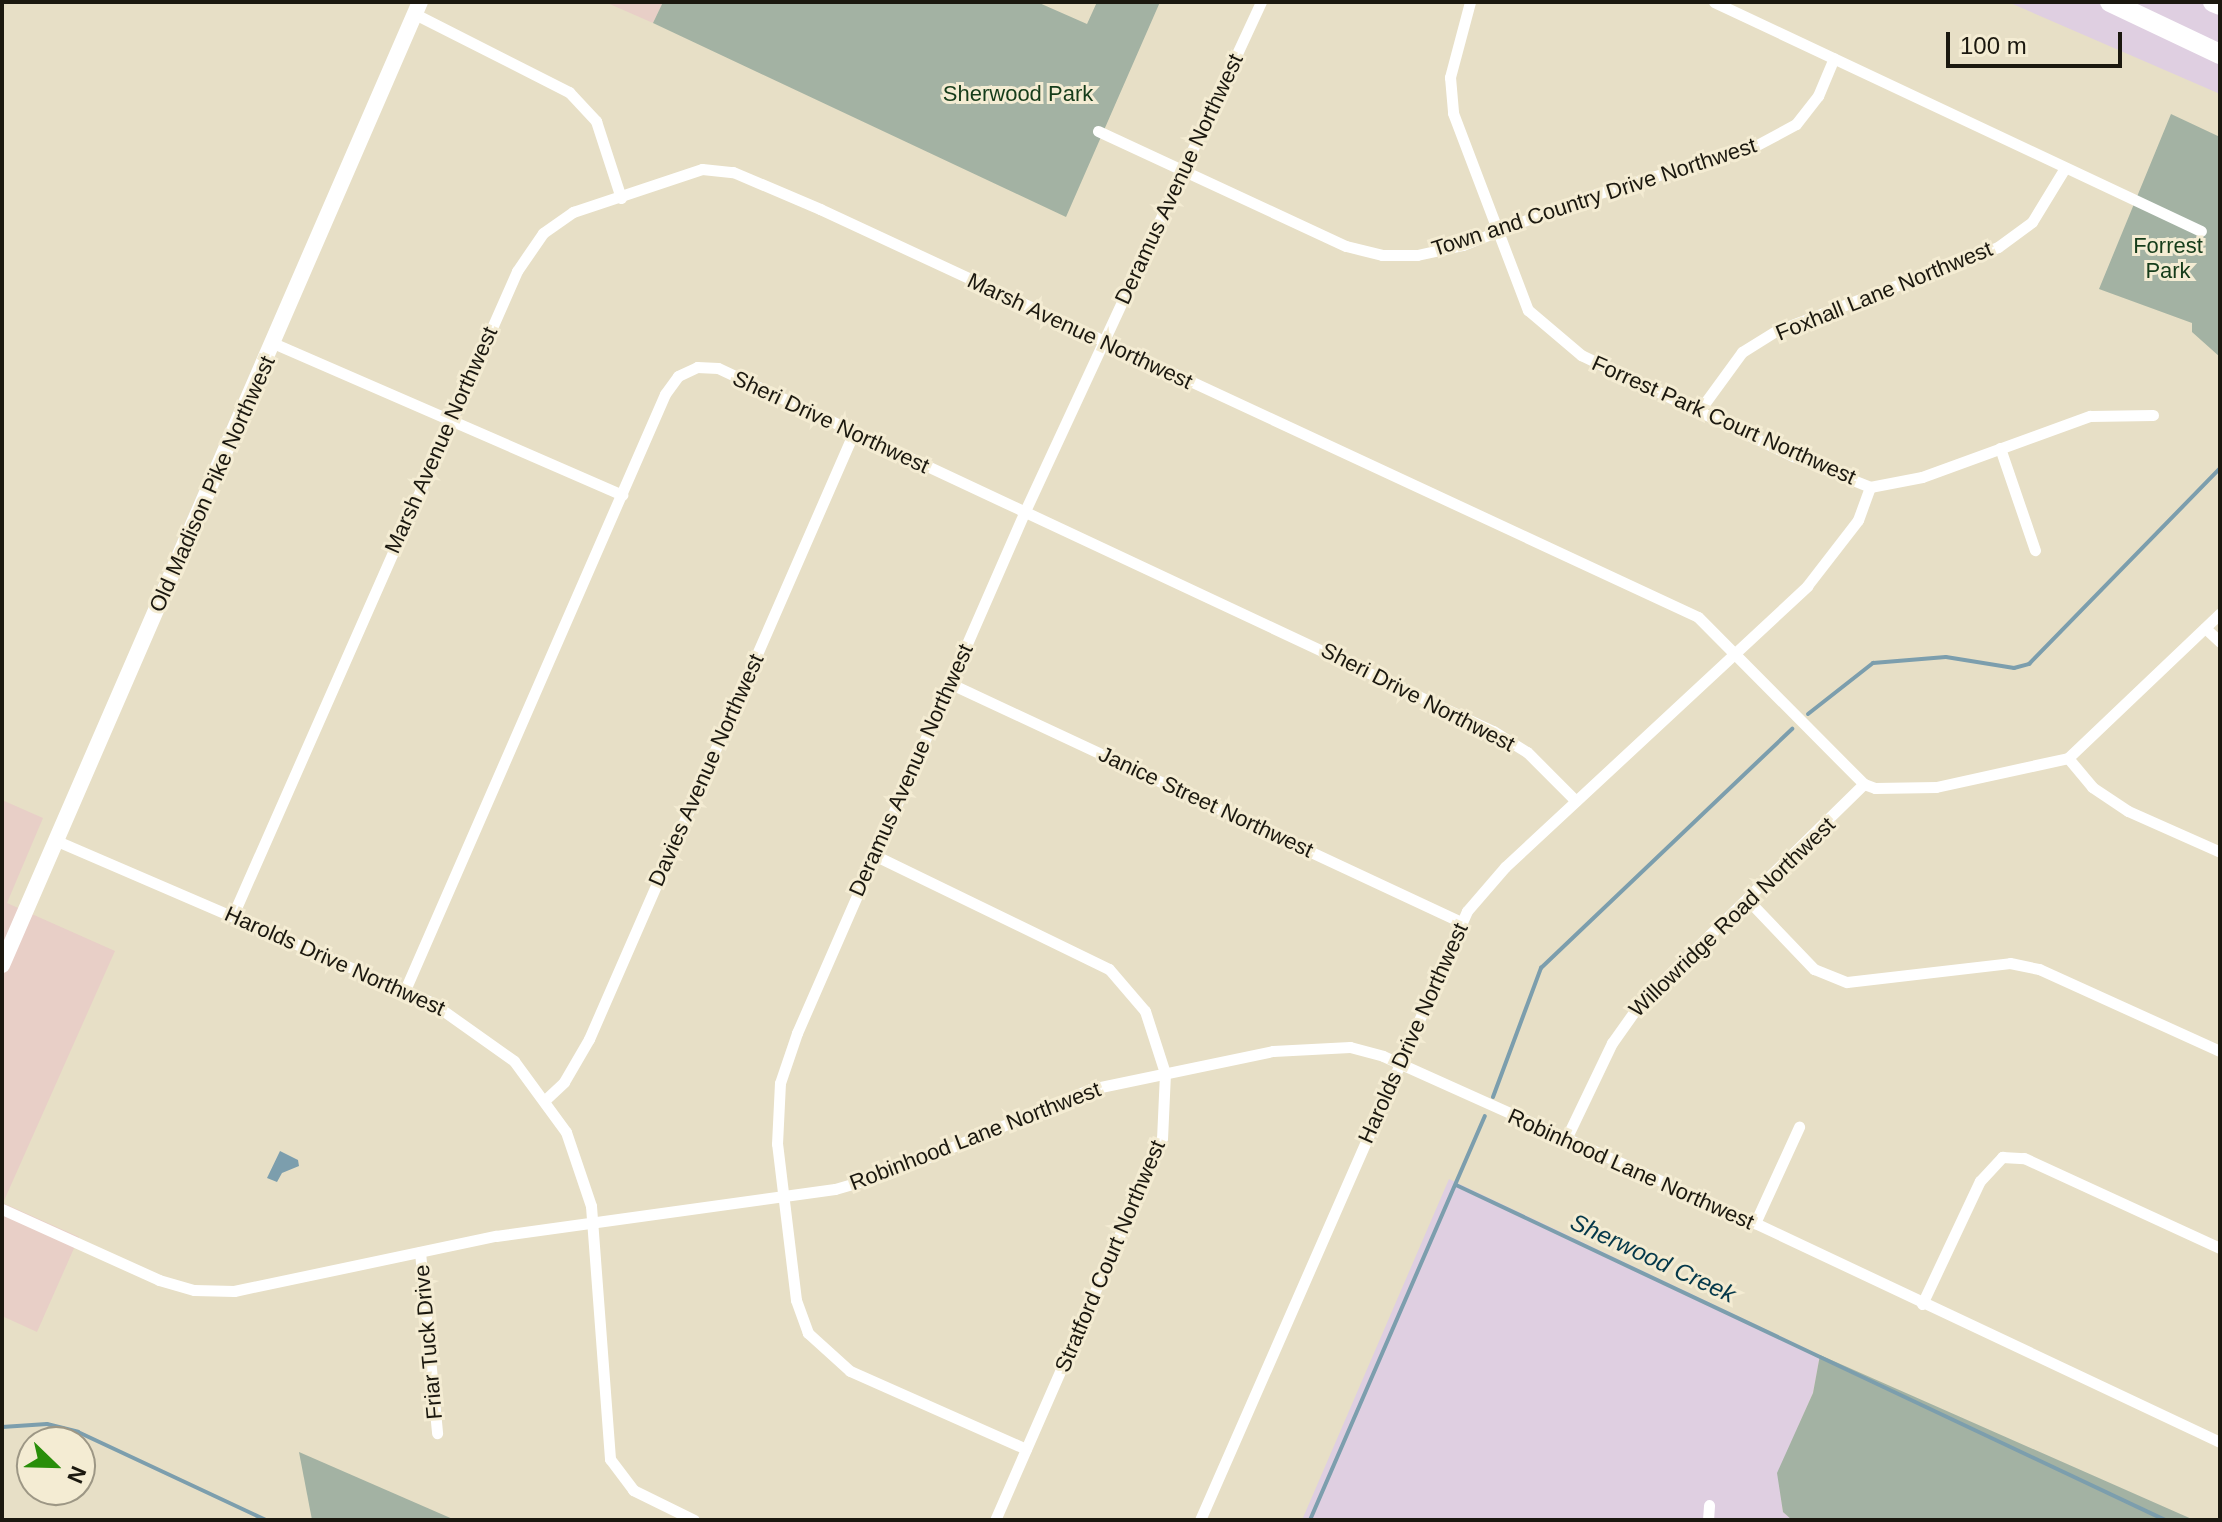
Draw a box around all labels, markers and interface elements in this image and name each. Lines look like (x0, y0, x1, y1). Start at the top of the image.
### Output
scale bar (1950, 16, 2126, 66)
text: 100 m (1960, 32, 2027, 59)
street label: Deramus Avenue Northwest (1109, 49, 1249, 309)
park label: Sherwood Park (943, 81, 1093, 107)
street label: Town and Country Drive Northwest (1428, 132, 1760, 262)
park label: Forrest Park (2133, 232, 2203, 284)
street label: Foxhall Lane Northwest (1772, 235, 1996, 347)
street label: Marsh Avenue Northwest (963, 267, 1197, 395)
street label: Marsh Avenue Northwest (379, 322, 503, 558)
street label: Forrest Park Court Northwest (1588, 350, 1860, 490)
street label: Old Madison Pike Northwest (143, 352, 281, 616)
street label: Sheri Drive Northwest (728, 365, 934, 479)
street label: Sheri Drive Northwest (1317, 637, 1519, 757)
street label: Deramus Avenue Northwest (843, 639, 979, 901)
street label: Davies Avenue Northwest (643, 649, 769, 891)
street label: Janice Street Northwest (1095, 741, 1317, 863)
street label: Willowridge Road Northwest (1623, 812, 1841, 1022)
street label: Harolds Drive Northwest (221, 900, 449, 1022)
street label: Harolds Drive Northwest (1352, 919, 1474, 1147)
street label: Robinhood Lane Northwest (846, 1076, 1104, 1196)
street label: Robinhood Lane Northwest (1504, 1103, 1758, 1235)
street label: Stratford Court Northwest (1049, 1136, 1171, 1376)
water label: Sherwood Creek (1566, 1207, 1740, 1309)
street label: Friar Tuck Drive (408, 1263, 448, 1421)
north arrow (16, 1426, 96, 1506)
text: N (62, 1463, 91, 1487)

